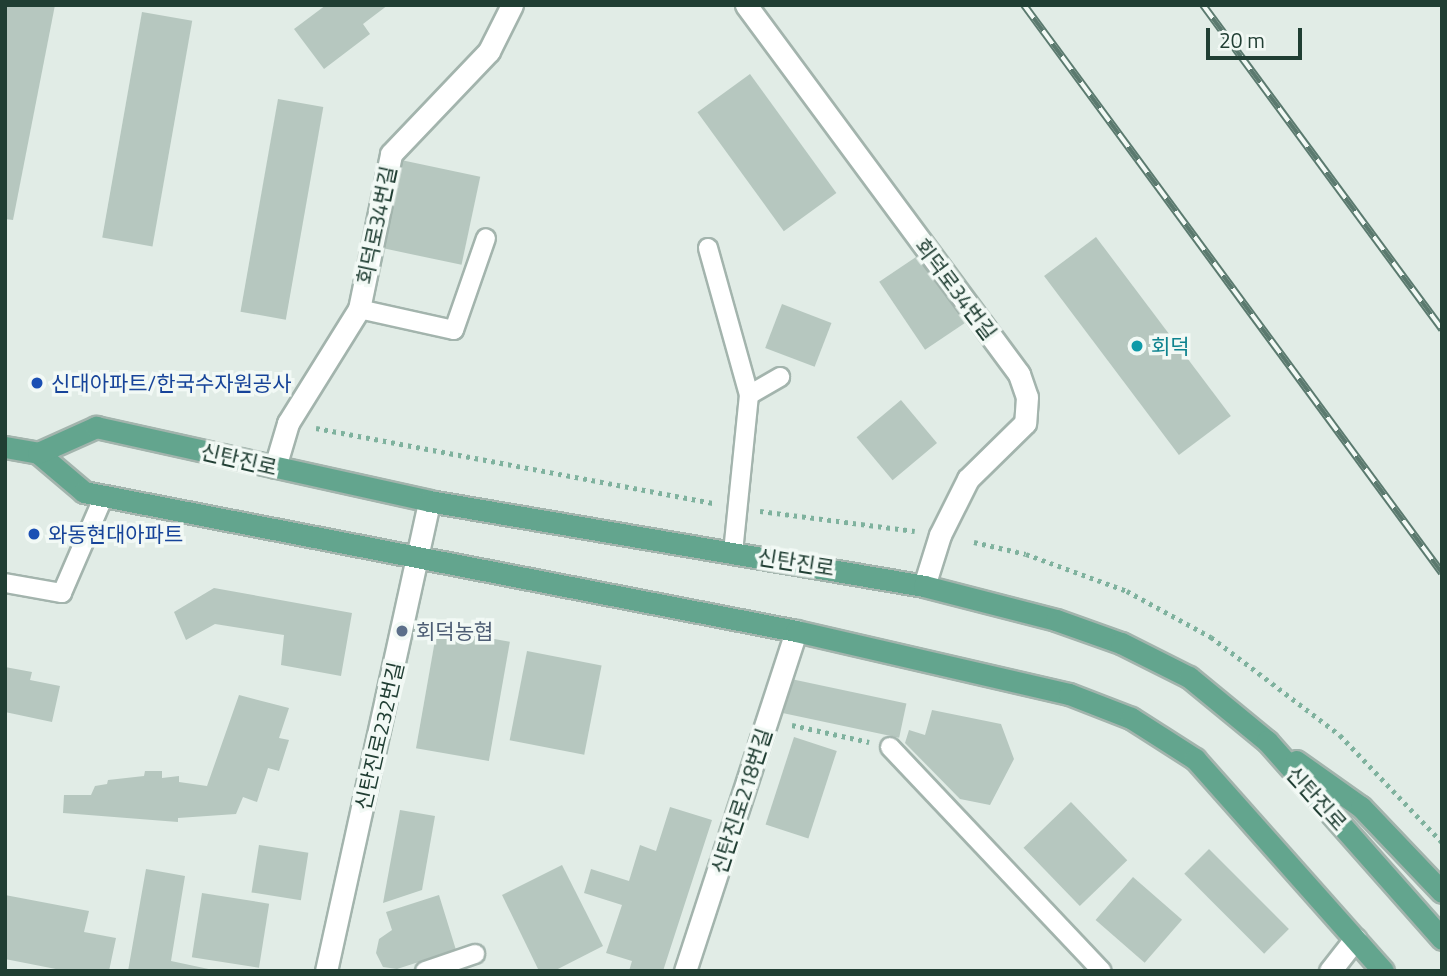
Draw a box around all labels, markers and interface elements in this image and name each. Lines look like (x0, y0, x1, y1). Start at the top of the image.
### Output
scale bar (1209, 14, 1305, 58)
text: 20 m (1219, 24, 1265, 56)
street label: 회덕로34번길 (351, 164, 401, 286)
street label: 회덕로34번길 (910, 233, 1002, 345)
place label: 회덕 (1151, 333, 1190, 359)
marker: 회덕 (1129, 338, 1145, 354)
place label: 신대아파트/한국수자원공사 (51, 370, 291, 396)
marker: 신대아파트/한국수자원공사 (29, 375, 45, 391)
street label: 신탄진로 (199, 438, 279, 480)
place label: 와동현대아파트 (48, 521, 183, 547)
marker: 와동현대아파트 (26, 526, 42, 542)
street label: 신탄진로 (756, 544, 836, 580)
place label: 회덕농협 (416, 618, 493, 644)
marker: 회덕농협 (394, 623, 410, 639)
street label: 신탄진로232번길 (350, 660, 408, 812)
street label: 신탄진로218번길 (706, 725, 776, 877)
street label: 신탄진로 (1282, 761, 1352, 835)

